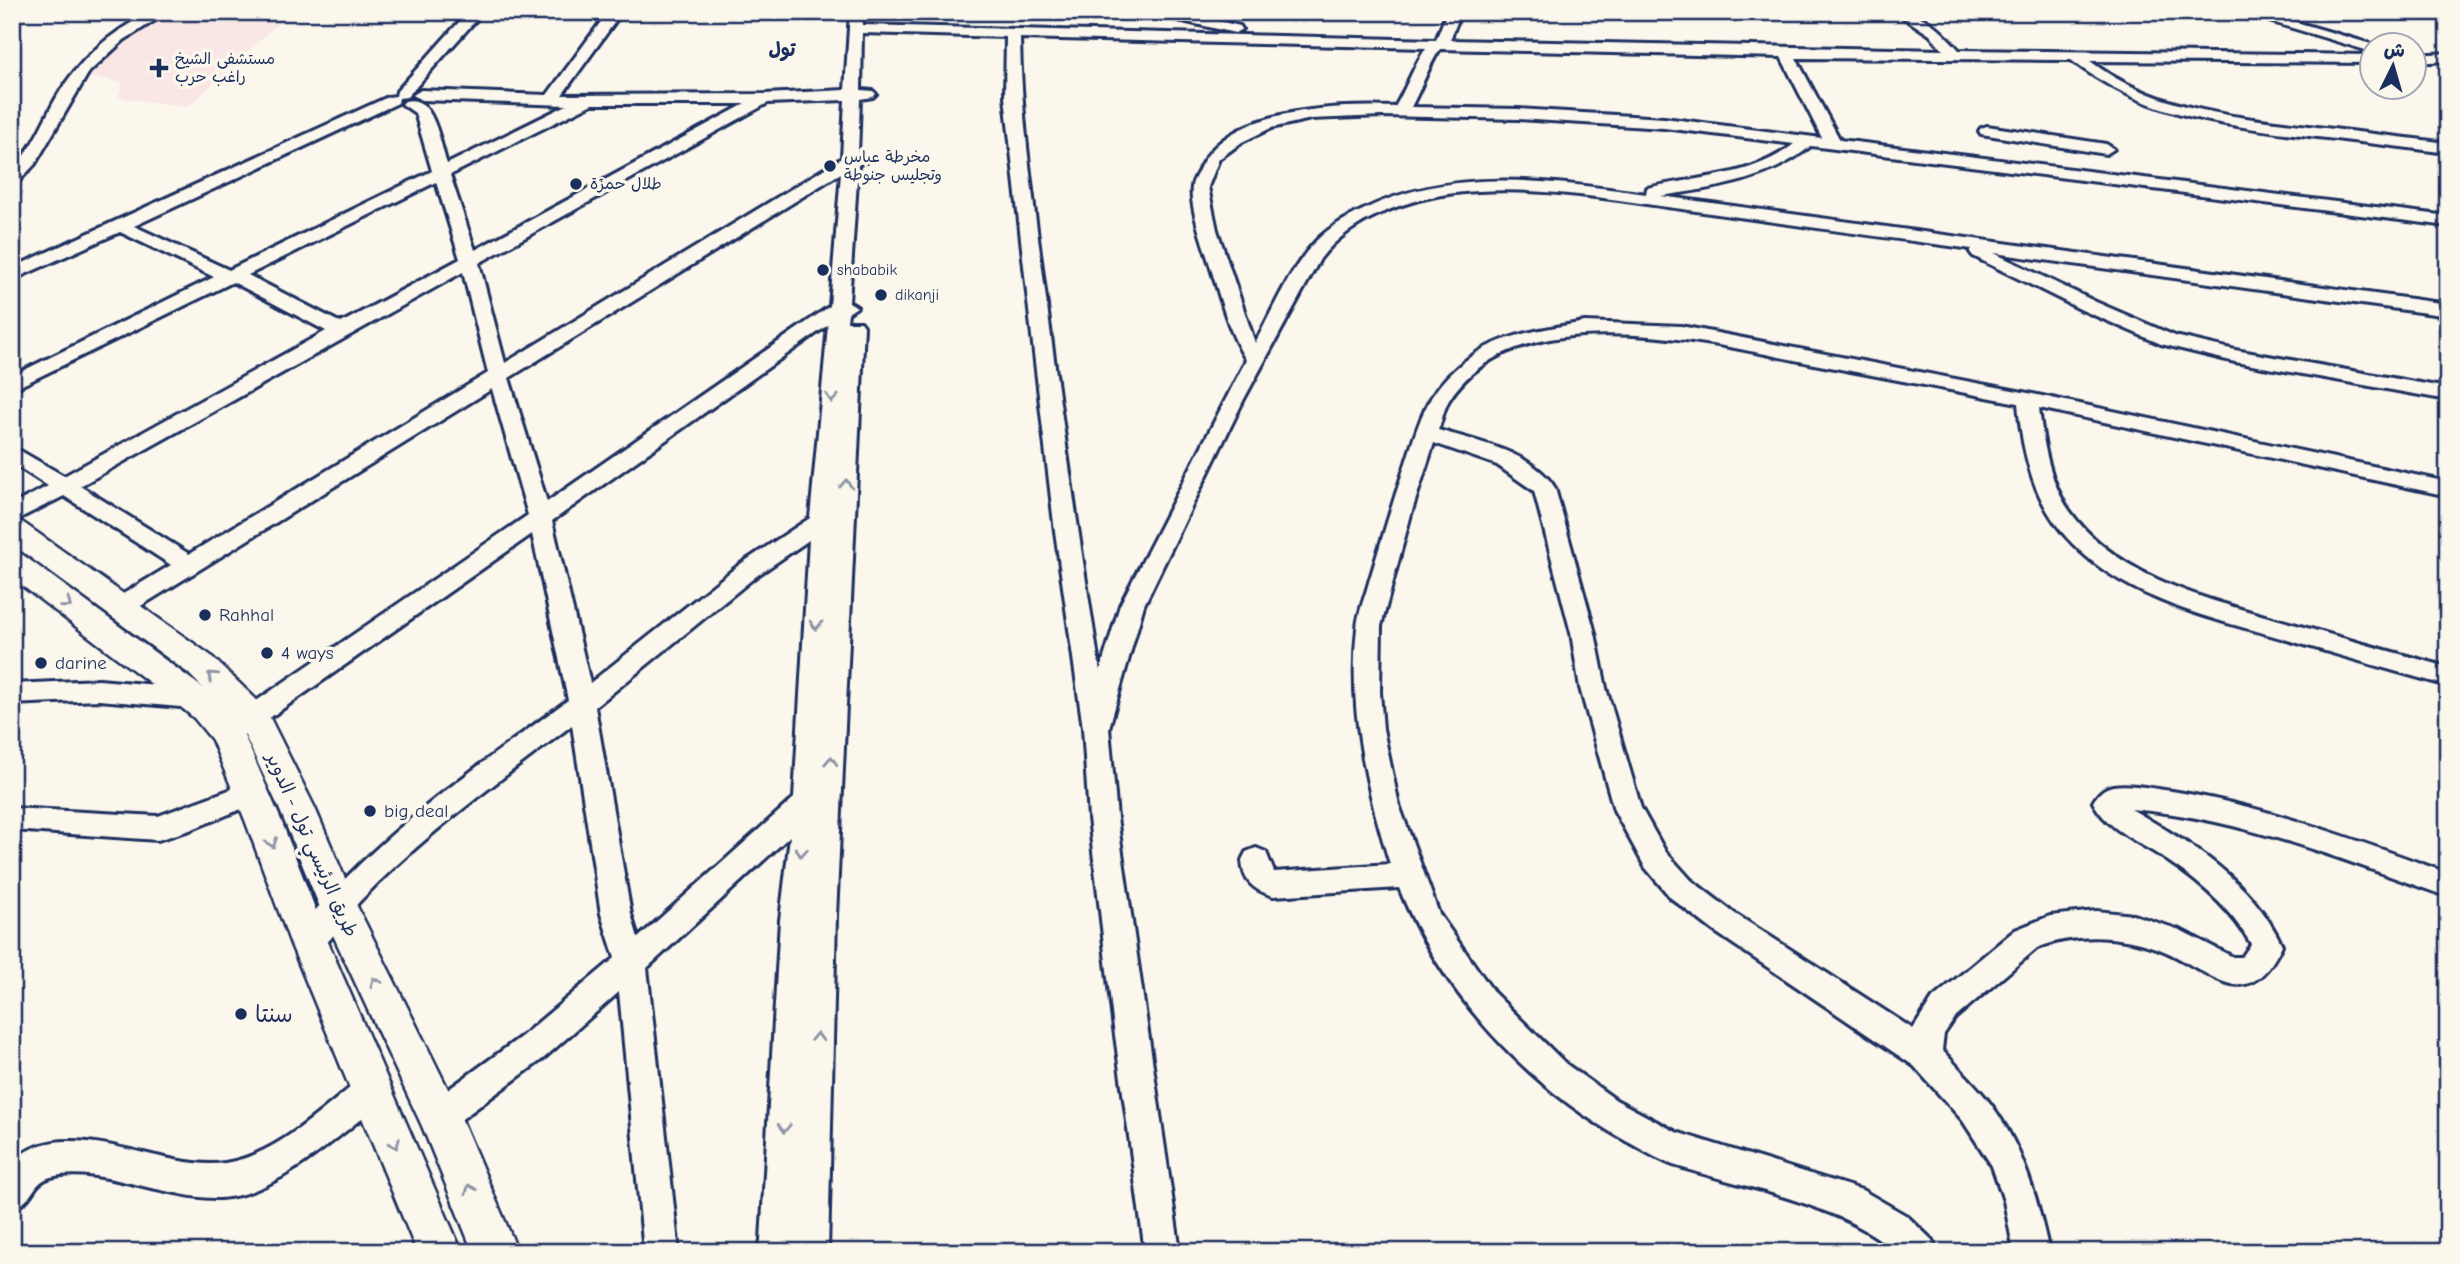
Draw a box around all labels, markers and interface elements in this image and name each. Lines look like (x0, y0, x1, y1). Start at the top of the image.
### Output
north arrow (2358, 32, 2428, 102)
text: ش (2383, 38, 2406, 62)
district label: تول (768, 39, 797, 62)
place label: مستشفى الشيخ راغب حرب (175, 50, 275, 86)
marker: مستشفى الشيخ راغب حرب (149, 58, 169, 78)
place label: مخرطة عباس وتجليس جنوطة (844, 148, 942, 185)
marker: مخرطة عباس وتجليس جنوطة (822, 158, 838, 174)
place label: طلال حمزة (590, 175, 662, 193)
marker: طلال حمزة (568, 176, 584, 192)
place label: shababik (837, 261, 897, 279)
marker: shababik (815, 262, 831, 278)
place label: dikanji (895, 286, 939, 304)
marker: dikanji (873, 287, 889, 303)
one-way arrow (825, 393, 840, 404)
one-way arrow (838, 479, 853, 490)
one-way arrow (59, 595, 71, 608)
place label: Rahhal (219, 604, 274, 626)
marker: Rahhal (197, 607, 213, 623)
one-way arrow (808, 620, 823, 631)
place label: 4 ways (281, 642, 334, 664)
marker: 4 ways (259, 645, 275, 661)
place label: darine (55, 652, 107, 674)
marker: darine (33, 655, 49, 671)
one-way arrow (207, 671, 220, 684)
street label: طريق الرئيسي تول - الدوير (256, 748, 363, 942)
one-way arrow (823, 755, 838, 766)
place label: big deal (384, 800, 448, 822)
marker: big deal (362, 803, 378, 819)
one-way arrow (264, 837, 278, 849)
one-way arrow (794, 846, 809, 858)
one-way arrow (369, 977, 383, 989)
place label: سنتا (255, 1001, 293, 1028)
marker: سنتا (233, 1006, 249, 1022)
one-way arrow (810, 1031, 825, 1042)
one-way arrow (777, 1123, 792, 1134)
one-way arrow (387, 1138, 401, 1150)
one-way arrow (464, 1183, 478, 1195)

